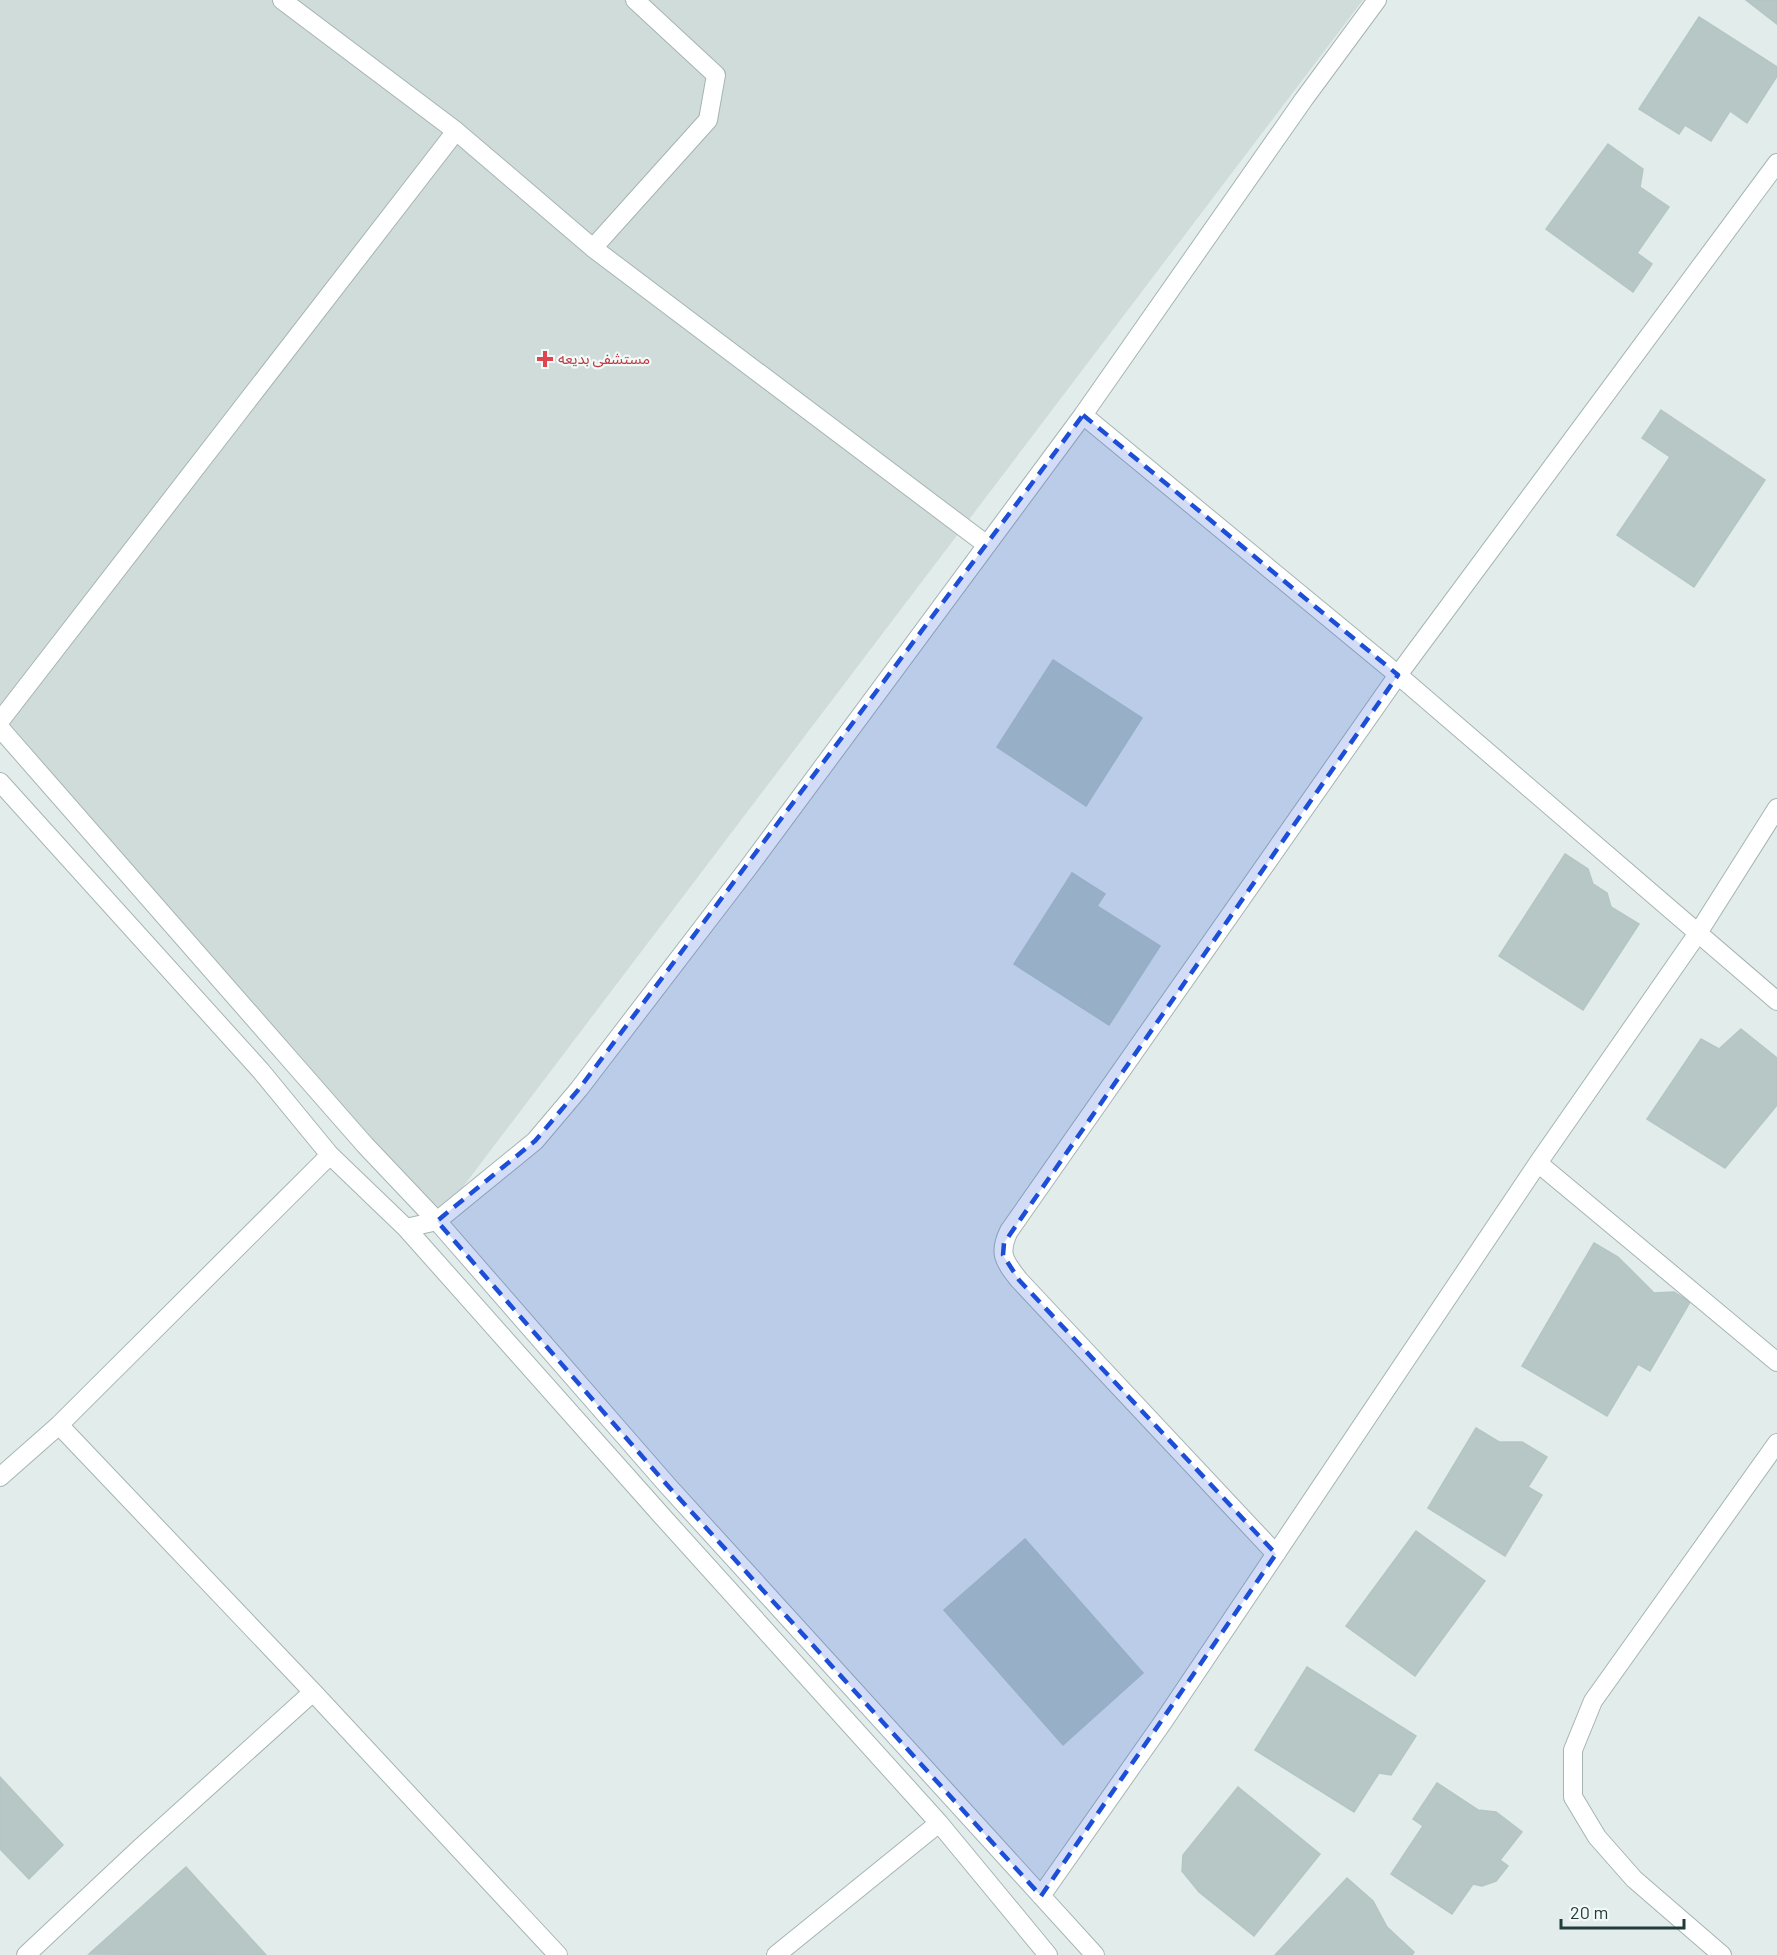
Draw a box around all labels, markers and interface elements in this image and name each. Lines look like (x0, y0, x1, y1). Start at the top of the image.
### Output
place label: مستشفى بديعه (558, 349, 650, 368)
marker: مستشفى بديعه (536, 350, 554, 368)
scale bar (1561, 1892, 1684, 1930)
text: 20 m (1570, 1901, 1608, 1923)

